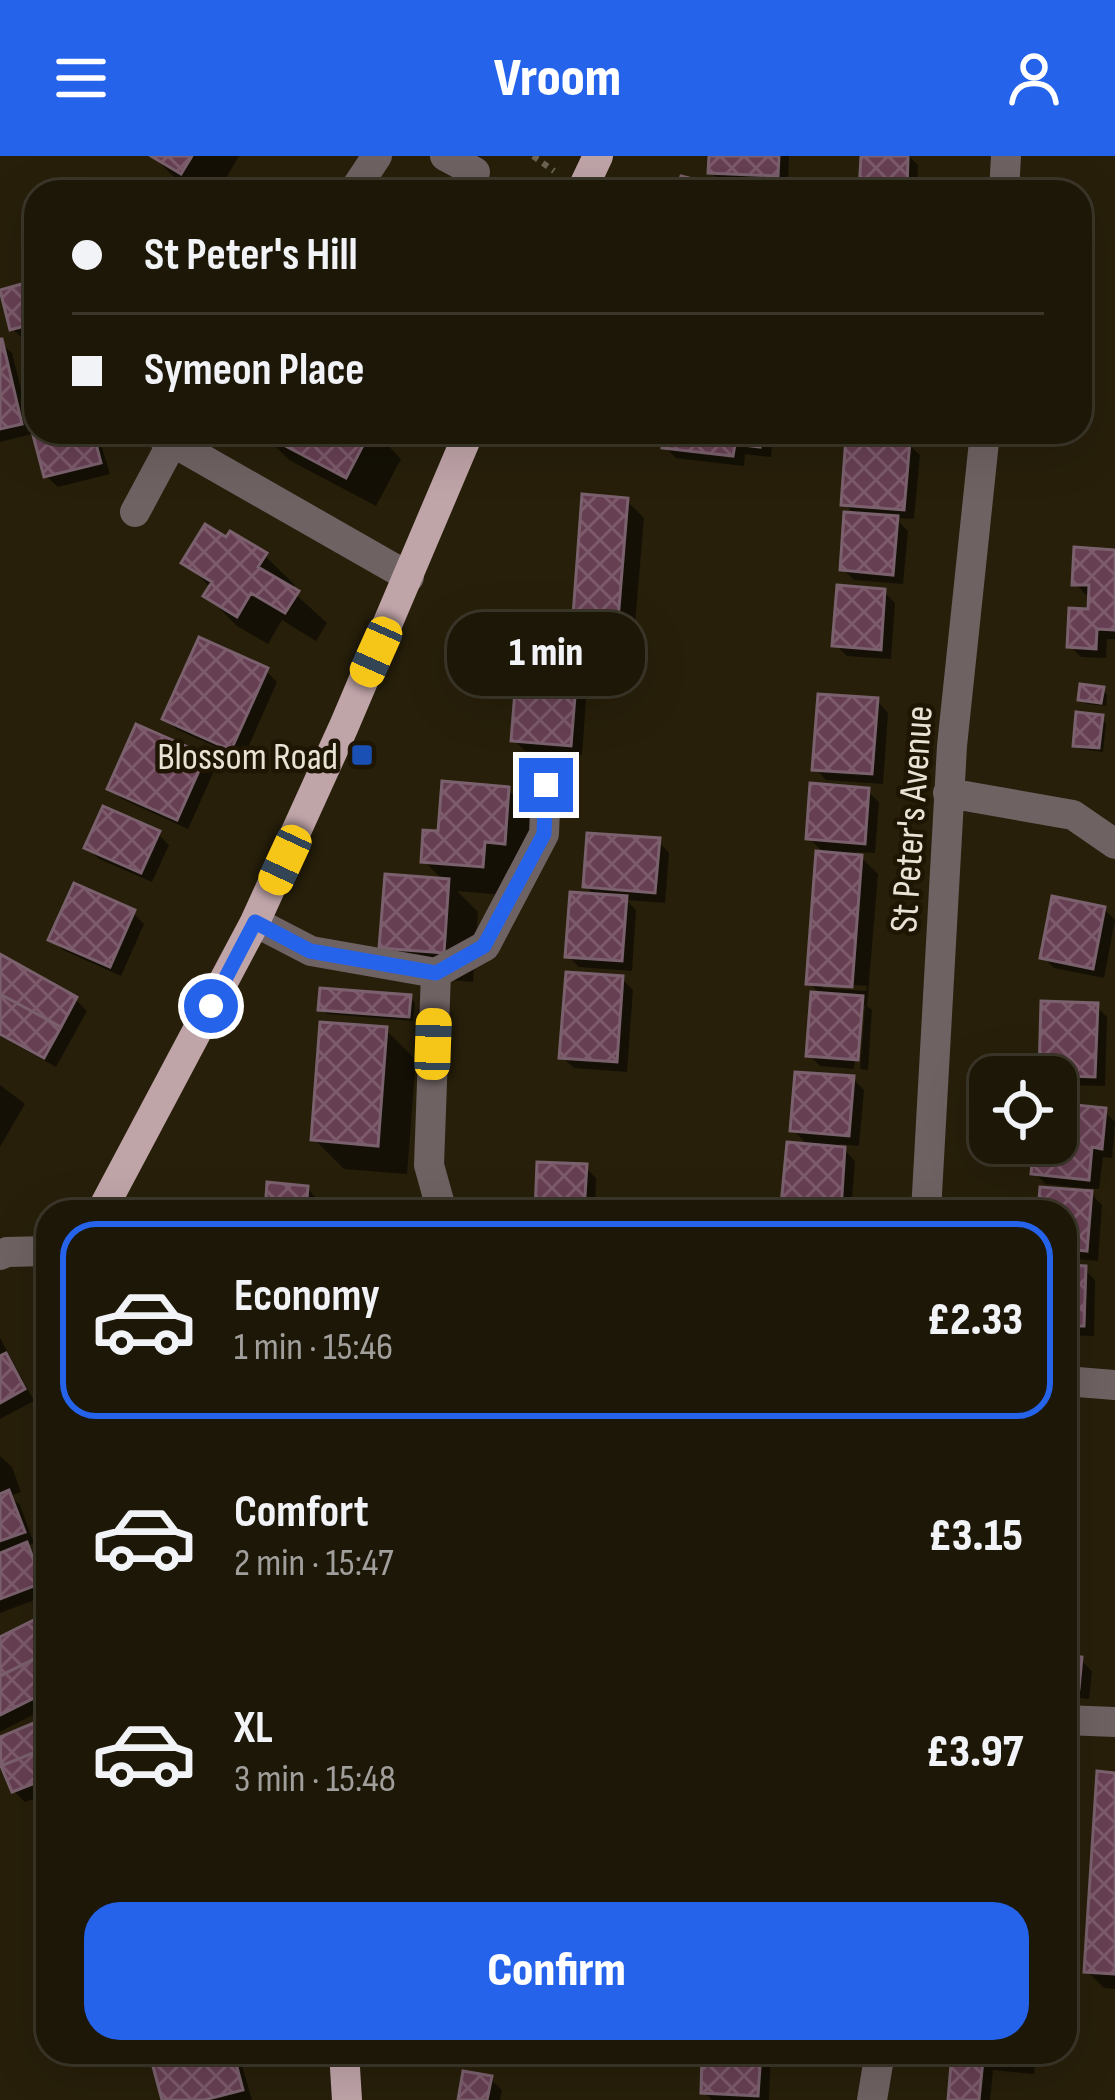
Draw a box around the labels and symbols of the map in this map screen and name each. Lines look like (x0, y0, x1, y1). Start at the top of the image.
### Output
callout: 1 min (447, 611, 645, 695)
car (345, 612, 407, 692)
street label: St Peter's Avenue (881, 704, 944, 934)
place label: Blossom Road (157, 734, 338, 781)
marker: Blossom Road (349, 742, 375, 768)
route end (519, 758, 573, 812)
car (253, 820, 317, 900)
route start (184, 979, 238, 1033)
car (414, 1007, 452, 1081)

